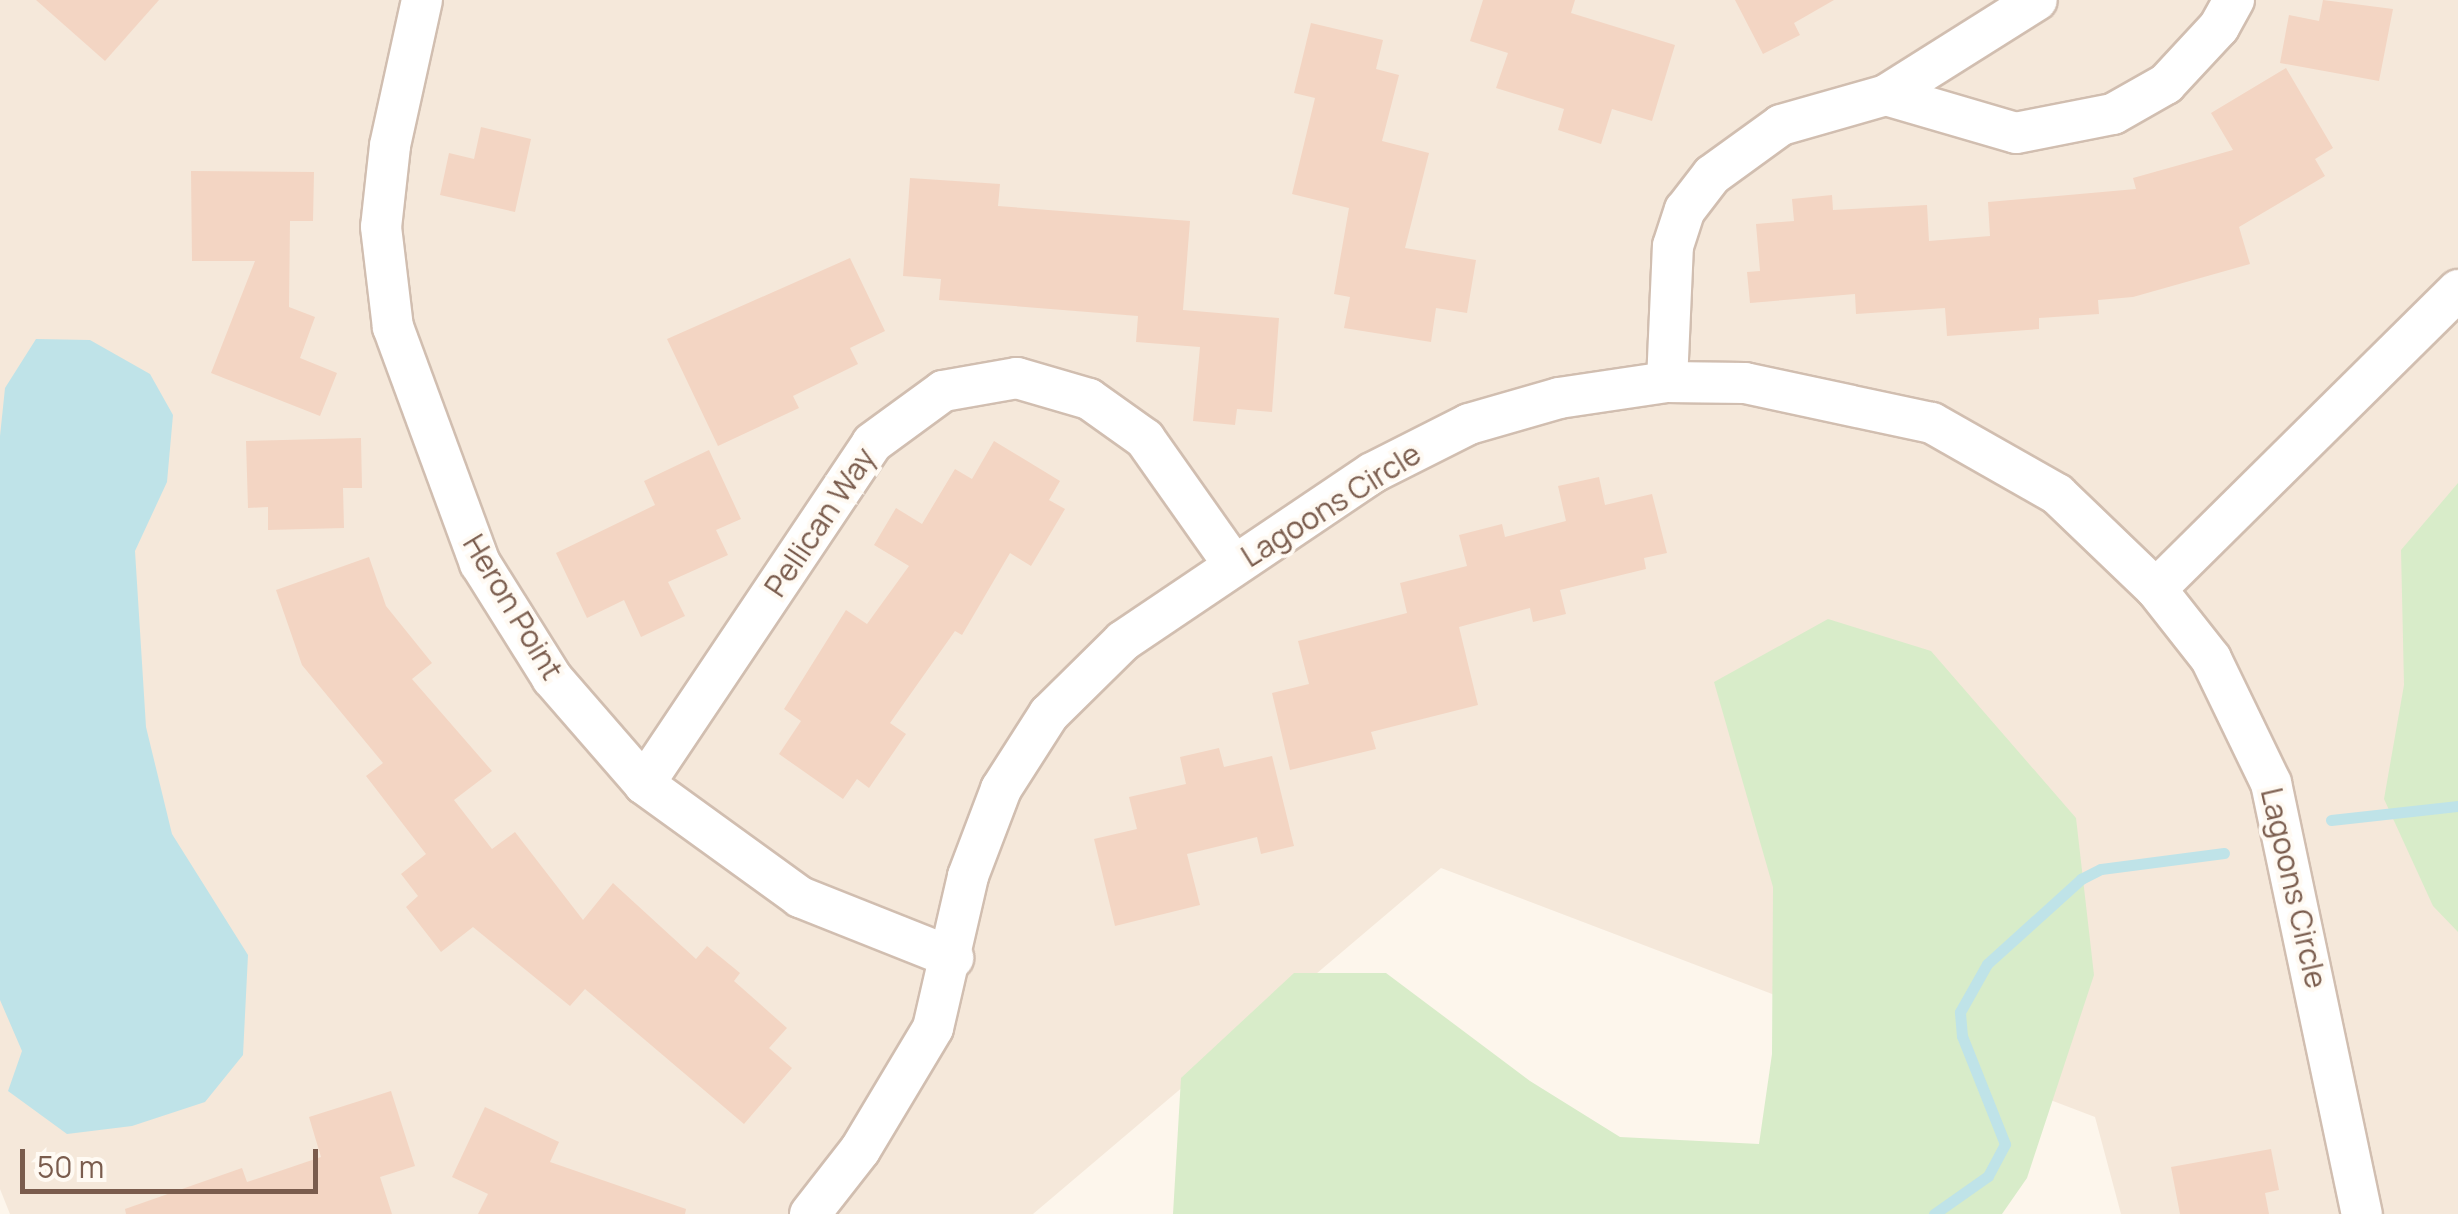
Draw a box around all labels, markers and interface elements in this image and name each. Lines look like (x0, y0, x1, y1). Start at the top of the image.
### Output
street label: Lagoons Circle (1235, 436, 1427, 574)
street label: Pellican Way (757, 441, 883, 603)
street label: Heron Point (456, 528, 570, 686)
street label: Lagoons Circle (2253, 784, 2335, 992)
scale bar (25, 1129, 322, 1191)
text: 50 m (37, 1146, 104, 1187)

